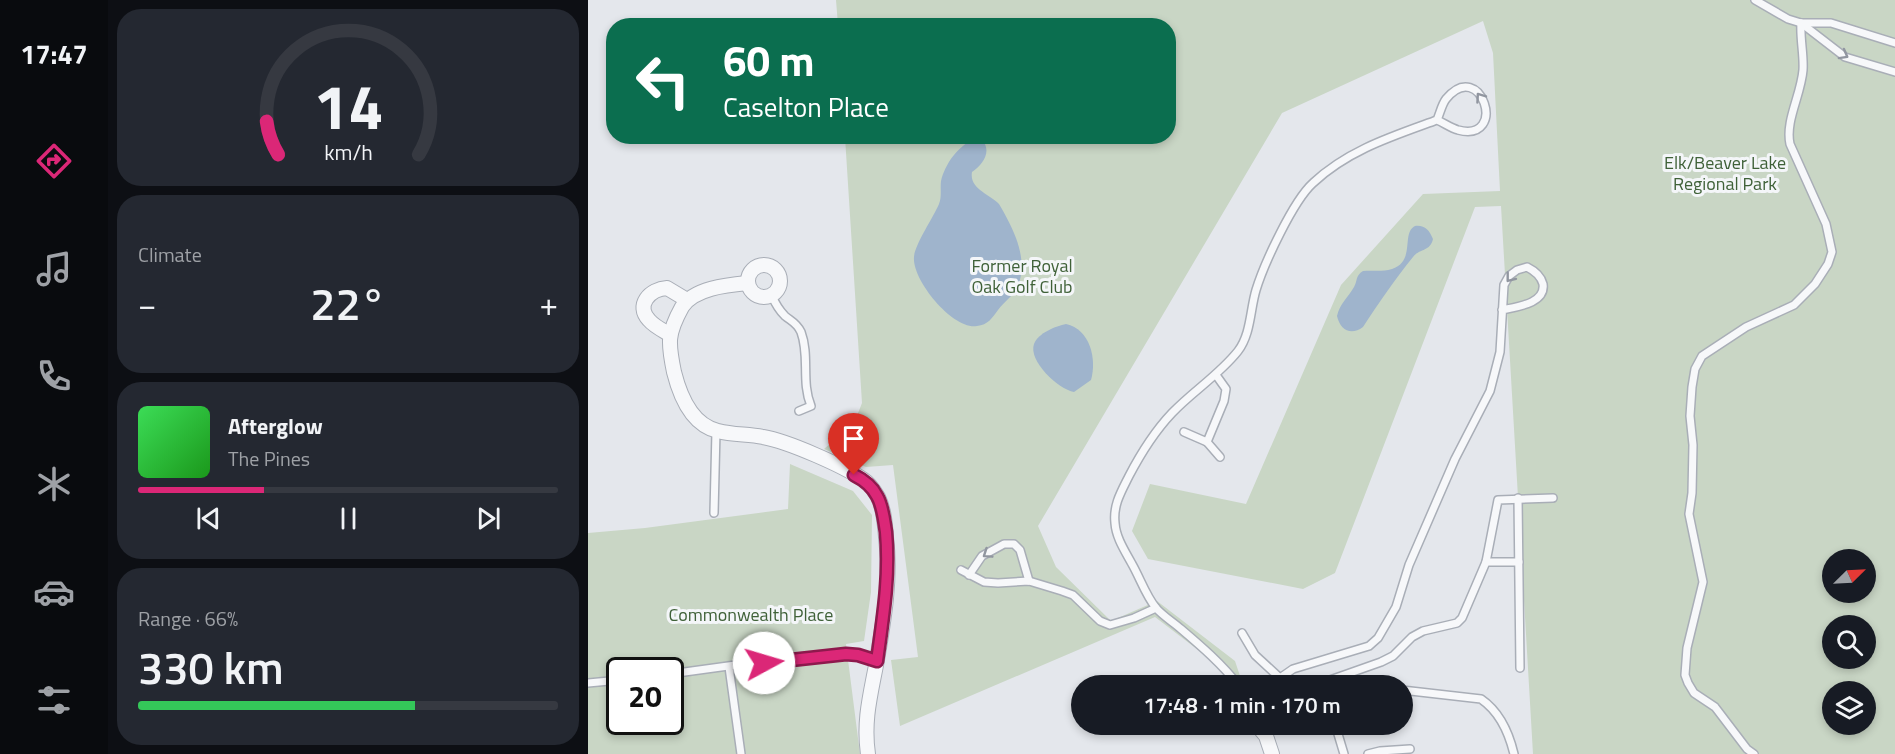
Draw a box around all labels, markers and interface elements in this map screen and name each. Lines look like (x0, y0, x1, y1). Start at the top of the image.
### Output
text: 60 m (723, 28, 815, 92)
text: 17:47 (20, 33, 88, 74)
icon: left (624, 42, 702, 120)
one-way arrow (1838, 48, 1848, 59)
text: 14 (313, 58, 383, 153)
text: Caselton Place (723, 86, 889, 127)
one-way arrow (1477, 93, 1488, 104)
text: km/h (324, 136, 372, 168)
icon: directions (33, 140, 75, 182)
park label: Elk/Beaver Lake Regional Park (1664, 149, 1786, 197)
text: Climate (138, 239, 202, 270)
icon: music (33, 248, 75, 290)
park label: Former Royal Oak Golf Club (971, 252, 1073, 300)
text: 22° (310, 269, 386, 337)
one-way arrow (1506, 271, 1517, 282)
text: − (138, 279, 156, 329)
text: + (540, 279, 558, 329)
icon: phone (33, 355, 75, 397)
text: Afterglow (228, 409, 323, 443)
pin (828, 413, 879, 475)
icon: arrive (837, 422, 870, 455)
text: The Pines (228, 443, 310, 474)
icon: climate (33, 463, 75, 505)
icon: previous (192, 502, 225, 535)
icon: pause (332, 502, 365, 535)
icon: next (472, 502, 505, 535)
one-way arrow (983, 547, 993, 559)
north arrow (1822, 549, 1876, 603)
map controls (1822, 549, 1876, 735)
icon: car (33, 571, 75, 613)
park label: Commonwealth Place (669, 601, 833, 628)
text: Range · 66% (138, 603, 238, 634)
button: search (1822, 615, 1876, 669)
position arrow (732, 631, 796, 695)
text: 330 km (138, 633, 284, 701)
speed limit sign: 20 (606, 657, 684, 735)
icon: filters (33, 679, 75, 721)
button: layers (1822, 681, 1876, 735)
text: 17:48 · 1 min · 170 m (1143, 688, 1341, 722)

